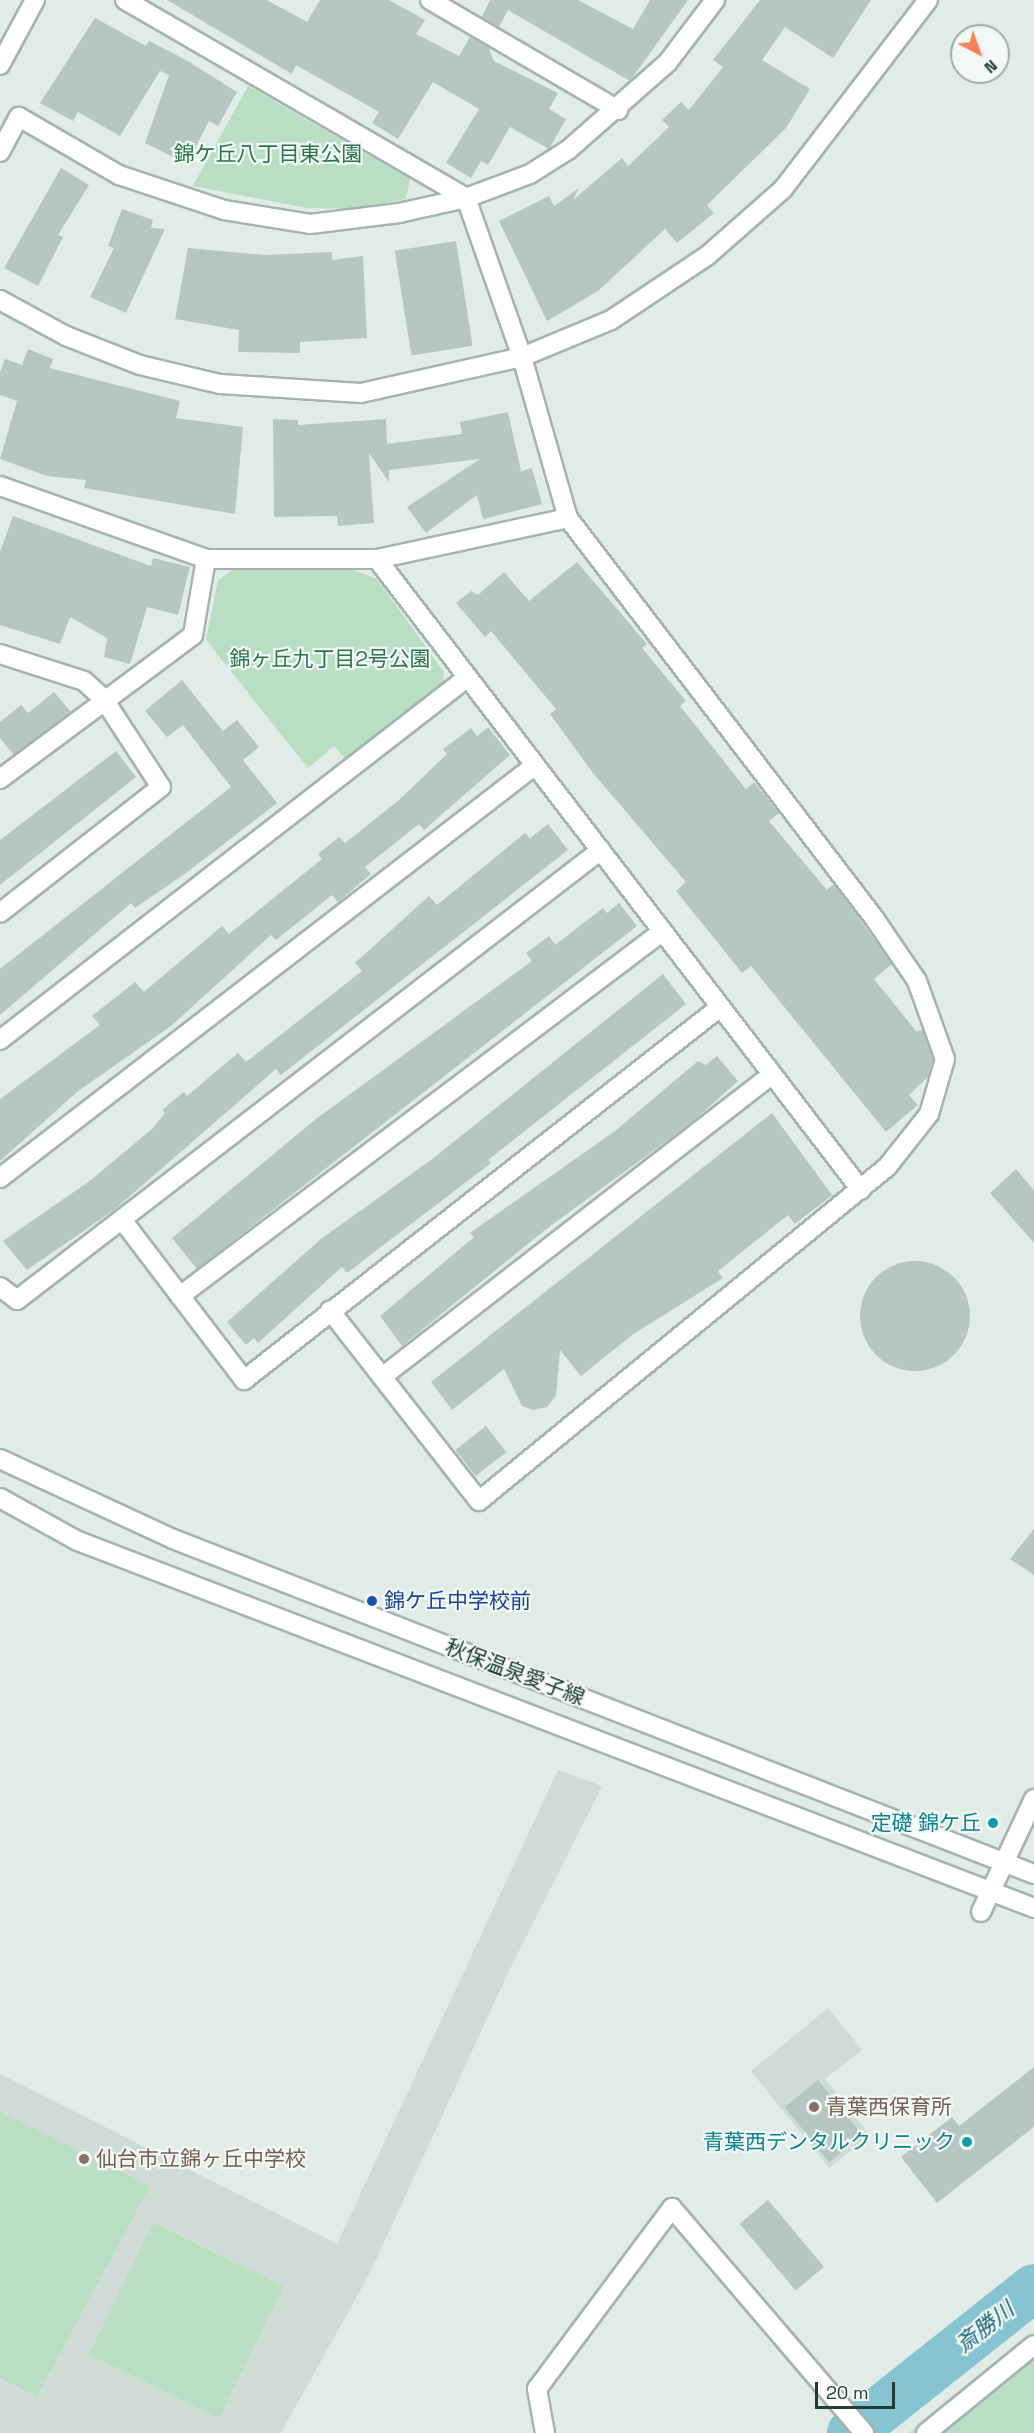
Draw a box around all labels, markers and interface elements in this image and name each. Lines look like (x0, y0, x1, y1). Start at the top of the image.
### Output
north arrow (950, 24, 1010, 84)
text: N (980, 55, 1002, 78)
park label: 錦ケ丘八丁目東公園 (174, 141, 362, 167)
park label: 錦ヶ丘九丁目2号公園 (229, 646, 431, 672)
place label: 錦ケ丘中学校前 (384, 1588, 531, 1614)
marker: 錦ケ丘中学校前 (365, 1594, 379, 1608)
street label: 秋保温泉愛子線 (442, 1634, 588, 1710)
place label: 定礎 錦ケ丘 (871, 1810, 981, 1836)
marker: 定礎 錦ケ丘 (986, 1816, 1000, 1830)
place label: 青葉西保育所 (826, 2094, 952, 2120)
marker: 青葉西保育所 (807, 2100, 821, 2114)
place label: 青葉西デンタルクリニック (703, 2129, 955, 2155)
marker: 青葉西デンタルクリニック (960, 2135, 974, 2149)
place label: 仙台市立錦ヶ丘中学校 (96, 2146, 306, 2172)
marker: 仙台市立錦ヶ丘中学校 (77, 2152, 91, 2166)
water label: 斎勝川 (951, 2296, 1019, 2358)
scale bar (818, 2370, 898, 2408)
text: 20 m (826, 2381, 869, 2404)

